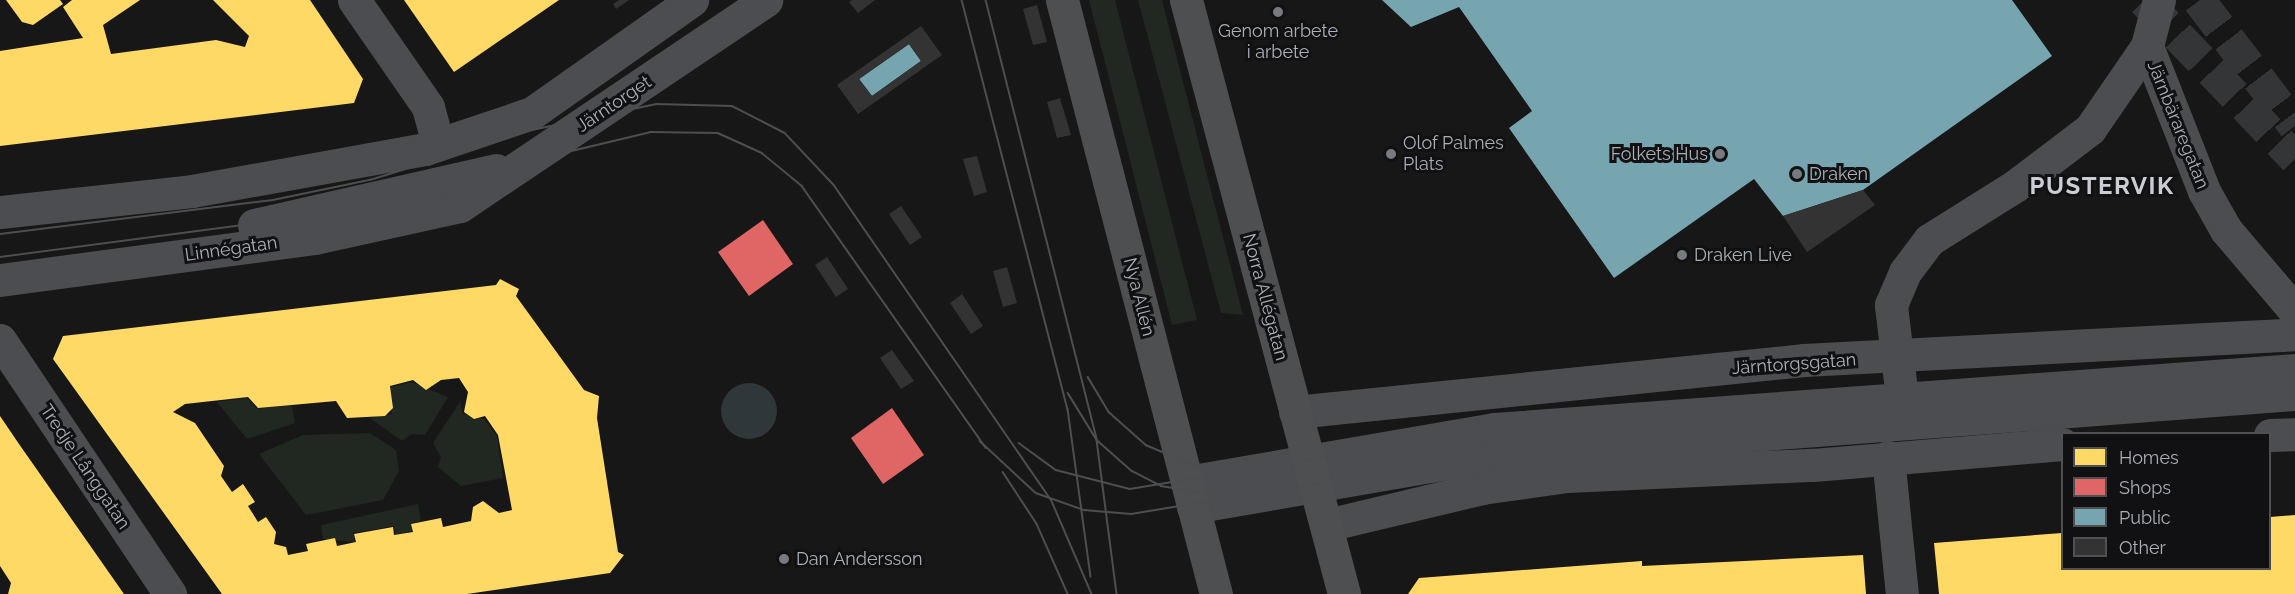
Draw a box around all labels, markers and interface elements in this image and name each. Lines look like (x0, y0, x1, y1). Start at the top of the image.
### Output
marker: Genom arbete i arbete (1271, 5, 1285, 19)
place label: Genom arbete i arbete (1218, 21, 1338, 63)
street label: Järnbäraregatan (2143, 58, 2213, 192)
street label: Järntorget (573, 71, 655, 137)
place label: Olof Palmes Plats (1403, 133, 1504, 176)
place label: Folkets Hus (1611, 143, 1708, 165)
marker: Olof Palmes Plats (1384, 147, 1398, 161)
marker: Folkets Hus (1713, 147, 1727, 161)
place label: Draken (1809, 163, 1868, 185)
marker: Draken (1790, 167, 1804, 181)
district label: PUSTERVIK (2030, 172, 2174, 200)
street label: Norra Allégatan (1238, 231, 1292, 363)
street label: Linnégatan (183, 232, 279, 266)
place label: Draken Live (1694, 244, 1792, 266)
marker: Draken Live (1675, 248, 1689, 262)
street label: Nya Allén (1119, 255, 1159, 339)
street label: Järntorgsgatan (1731, 349, 1857, 379)
street label: Tredje Långgatan (35, 401, 135, 533)
legend (2061, 432, 2271, 570)
text: Homes (2119, 447, 2179, 468)
text: Shops (2119, 477, 2171, 498)
text: Public (2119, 507, 2171, 528)
text: Other (2119, 537, 2166, 558)
place label: Dan Andersson (796, 548, 923, 570)
marker: Dan Andersson (777, 552, 791, 566)

